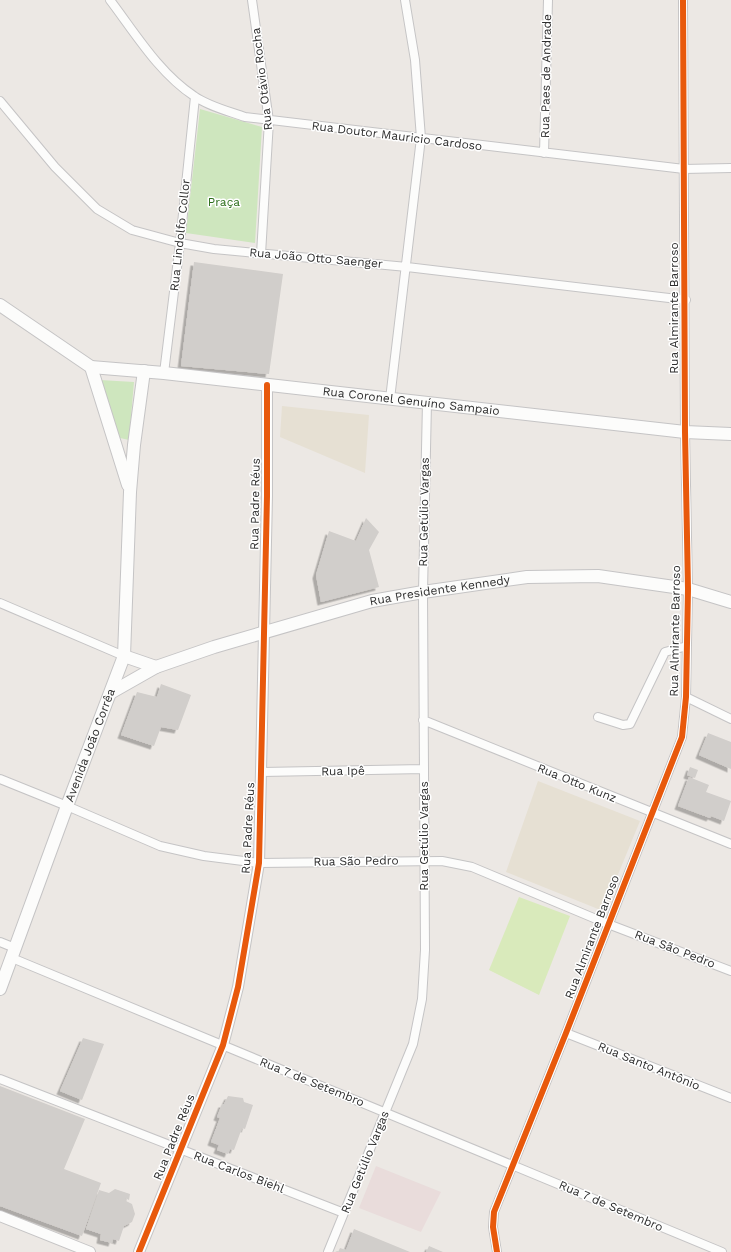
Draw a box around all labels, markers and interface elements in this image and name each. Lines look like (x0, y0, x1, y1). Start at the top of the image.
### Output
street label: Rua Paes de Andrade (538, 14, 554, 138)
street label: Rua Otávio Rocha (249, 27, 275, 131)
street label: Rua Doutor Mauricio Cardoso (311, 119, 483, 153)
street label: Rua Lindolfo Collor (167, 178, 193, 292)
park label: Praça (208, 195, 240, 209)
street label: Rua Almirante Barroso (667, 242, 681, 374)
street label: Rua João Otto Saenger (249, 245, 383, 271)
street label: Rua Coronel Genuíno Sampaio (322, 384, 500, 418)
street label: Rua Getúlio Vargas (416, 457, 432, 567)
street label: Rua Padre Réus (247, 458, 263, 550)
street label: Rua Almirante Barroso (667, 565, 683, 697)
street label: Rua Presidente Kennedy (368, 572, 512, 608)
street label: Avenida João Corrêa (62, 686, 118, 804)
street label: Rua Otto Kunz (535, 761, 619, 805)
street label: Rua Ipê (321, 764, 365, 778)
street label: Rua Getúlio Vargas (417, 781, 431, 891)
street label: Rua Padre Réus (239, 782, 257, 874)
street label: Rua São Pedro (313, 853, 399, 869)
street label: Rua Almirante Barroso (562, 873, 622, 1001)
street label: Rua São Pedro (633, 927, 717, 971)
street label: Rua Santo Antônio (596, 1039, 702, 1093)
street label: Rua 7 de Setembro (258, 1055, 366, 1109)
street label: Rua Padre Réus (150, 1092, 198, 1182)
street label: Rua Getúlio Vargas (338, 1109, 392, 1215)
street label: Rua Carlos Biehl (192, 1148, 287, 1196)
street label: Rua 7 de Setembro (557, 1178, 665, 1234)

